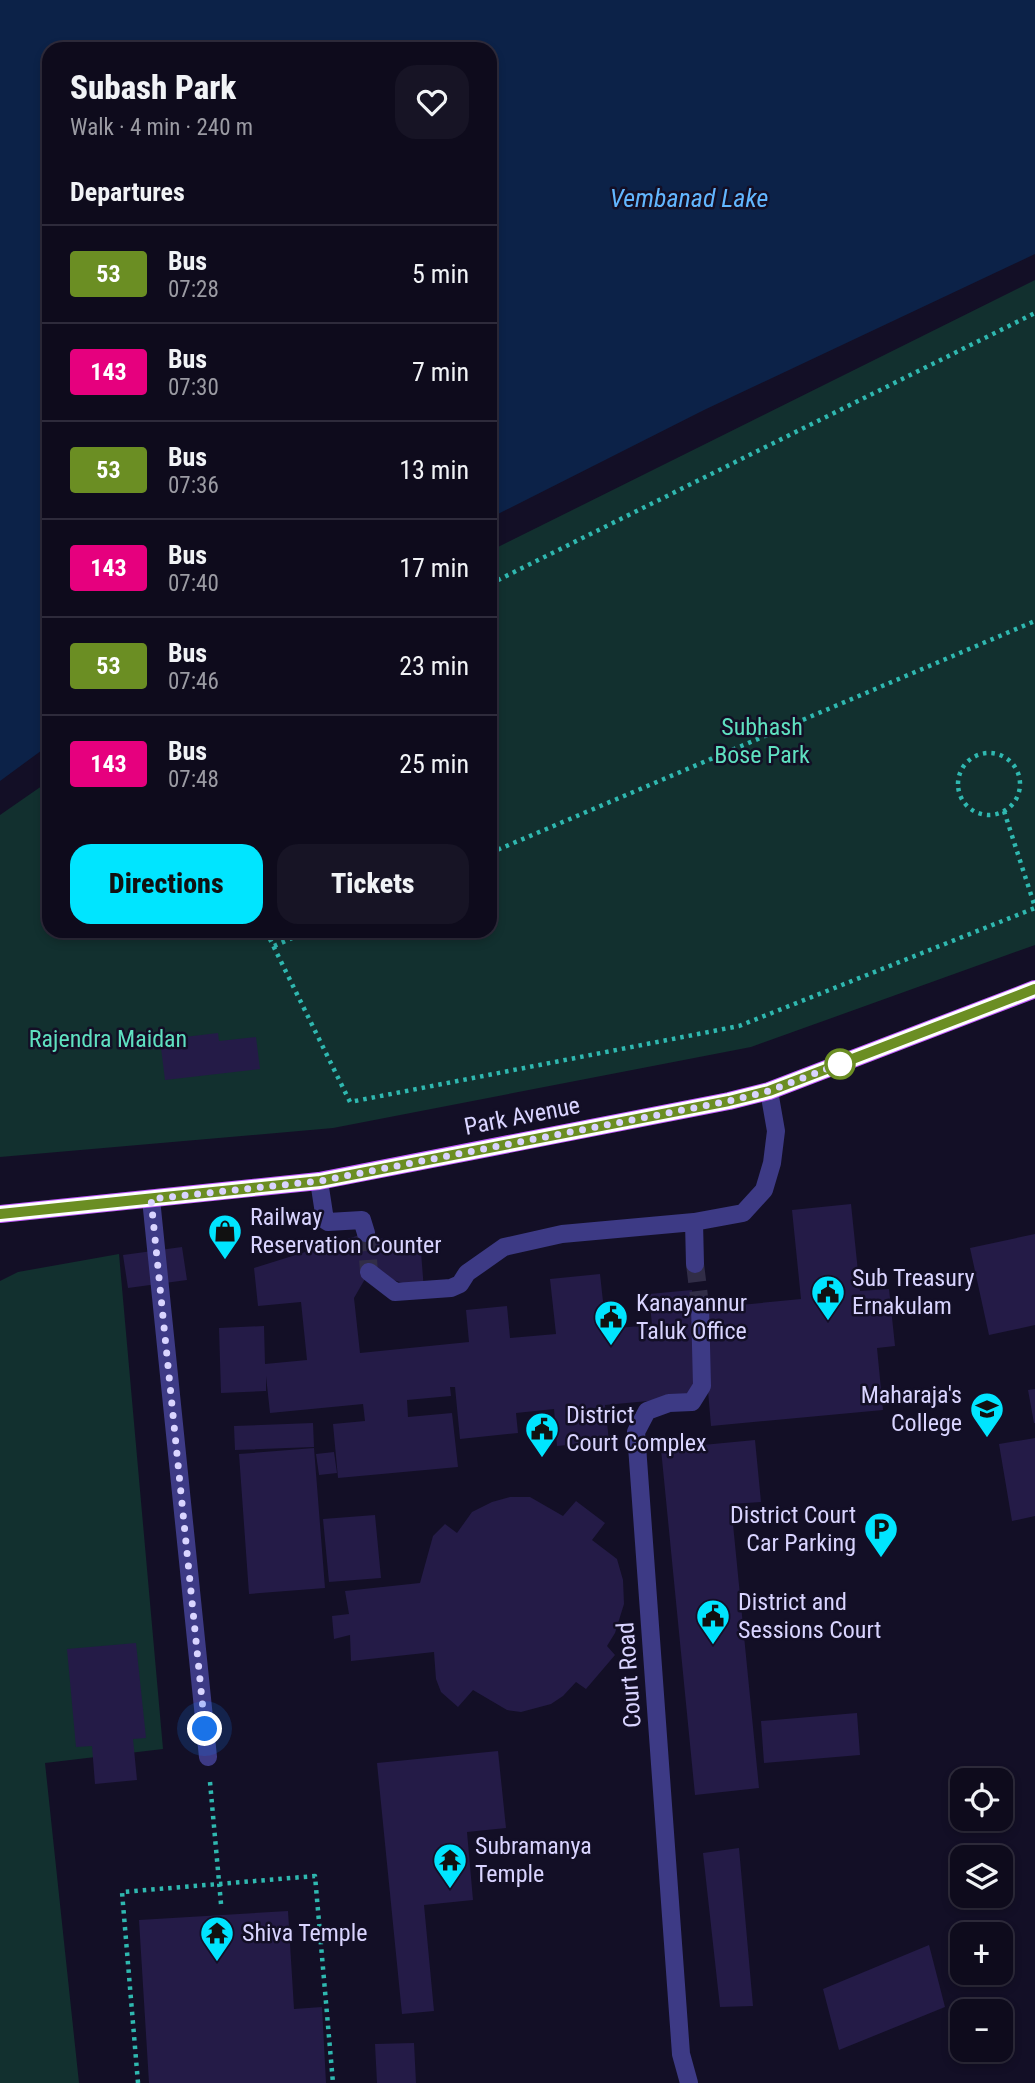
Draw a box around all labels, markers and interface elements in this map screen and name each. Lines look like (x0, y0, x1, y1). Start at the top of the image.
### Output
button: heart (395, 65, 469, 139)
text: Subash Park (70, 68, 236, 107)
text: Walk · 4 min · 240 m (70, 114, 253, 141)
text: Departures (70, 177, 185, 207)
water label: Vembanad Lake (610, 183, 768, 213)
text: Bus (168, 246, 207, 276)
text: 5 min (412, 259, 469, 289)
text: 53 (96, 260, 121, 288)
text: 07:28 (168, 276, 219, 303)
text: Bus (168, 344, 207, 374)
text: 7 min (412, 357, 469, 387)
text: 143 (90, 358, 127, 386)
text: 07:30 (168, 374, 219, 401)
text: Bus (168, 442, 207, 472)
text: 13 min (399, 455, 469, 485)
text: 53 (96, 456, 121, 484)
text: 07:36 (168, 472, 219, 499)
text: Bus (168, 540, 207, 570)
text: 17 min (399, 553, 469, 583)
text: 143 (90, 554, 127, 582)
text: 07:40 (168, 570, 219, 597)
text: Bus (168, 638, 207, 668)
text: 23 min (399, 651, 469, 681)
text: 53 (96, 652, 121, 680)
text: 07:46 (168, 668, 219, 695)
park label: Subhash Bose Park (714, 713, 810, 769)
text: Bus (168, 736, 207, 766)
text: 25 min (399, 749, 469, 779)
text: 143 (90, 750, 127, 778)
text: 07:48 (168, 766, 219, 793)
button: Directions (70, 844, 263, 924)
button: Tickets (277, 844, 469, 924)
park label: Rajendra Maidan (29, 1025, 187, 1053)
unlabelled marker (825, 1049, 855, 1079)
street label: Park Avenue (462, 1091, 582, 1141)
place label: Railway Reservation Counter (250, 1203, 442, 1259)
shop icon: Railway Reservation Counter (206, 1212, 244, 1261)
place label: Sub Treasury Ernakulam (852, 1264, 974, 1320)
public building icon: Sub Treasury Ernakulam (809, 1273, 847, 1322)
place label: Kanayannur Taluk Office (636, 1289, 747, 1345)
public building icon: Kanayannur Taluk Office (592, 1298, 630, 1347)
place label: Maharaja's College (861, 1381, 962, 1437)
school or university icon: Maharaja's College (968, 1390, 1006, 1439)
place label: District Court Complex (566, 1401, 707, 1457)
public building icon: District Court Complex (523, 1410, 561, 1459)
place label: District Court Car Parking (730, 1501, 856, 1557)
parking icon: District Court Car Parking (862, 1510, 900, 1559)
place label: District and Sessions Court (738, 1588, 881, 1644)
public building icon: District and Sessions Court (694, 1597, 732, 1646)
street label: Court Road (611, 1621, 647, 1729)
your location (187, 1711, 222, 1746)
map controls (950, 1768, 1013, 2062)
button: locate (950, 1768, 1013, 1831)
place label: Subramanya Temple (475, 1832, 592, 1888)
temple icon: Subramanya Temple (431, 1841, 469, 1890)
button: layers (950, 1845, 1013, 1908)
temple icon: Shiva Temple (198, 1914, 236, 1963)
place label: Shiva Temple (242, 1919, 367, 1947)
button: + (950, 1922, 1013, 1985)
button: − (950, 1999, 1013, 2062)

